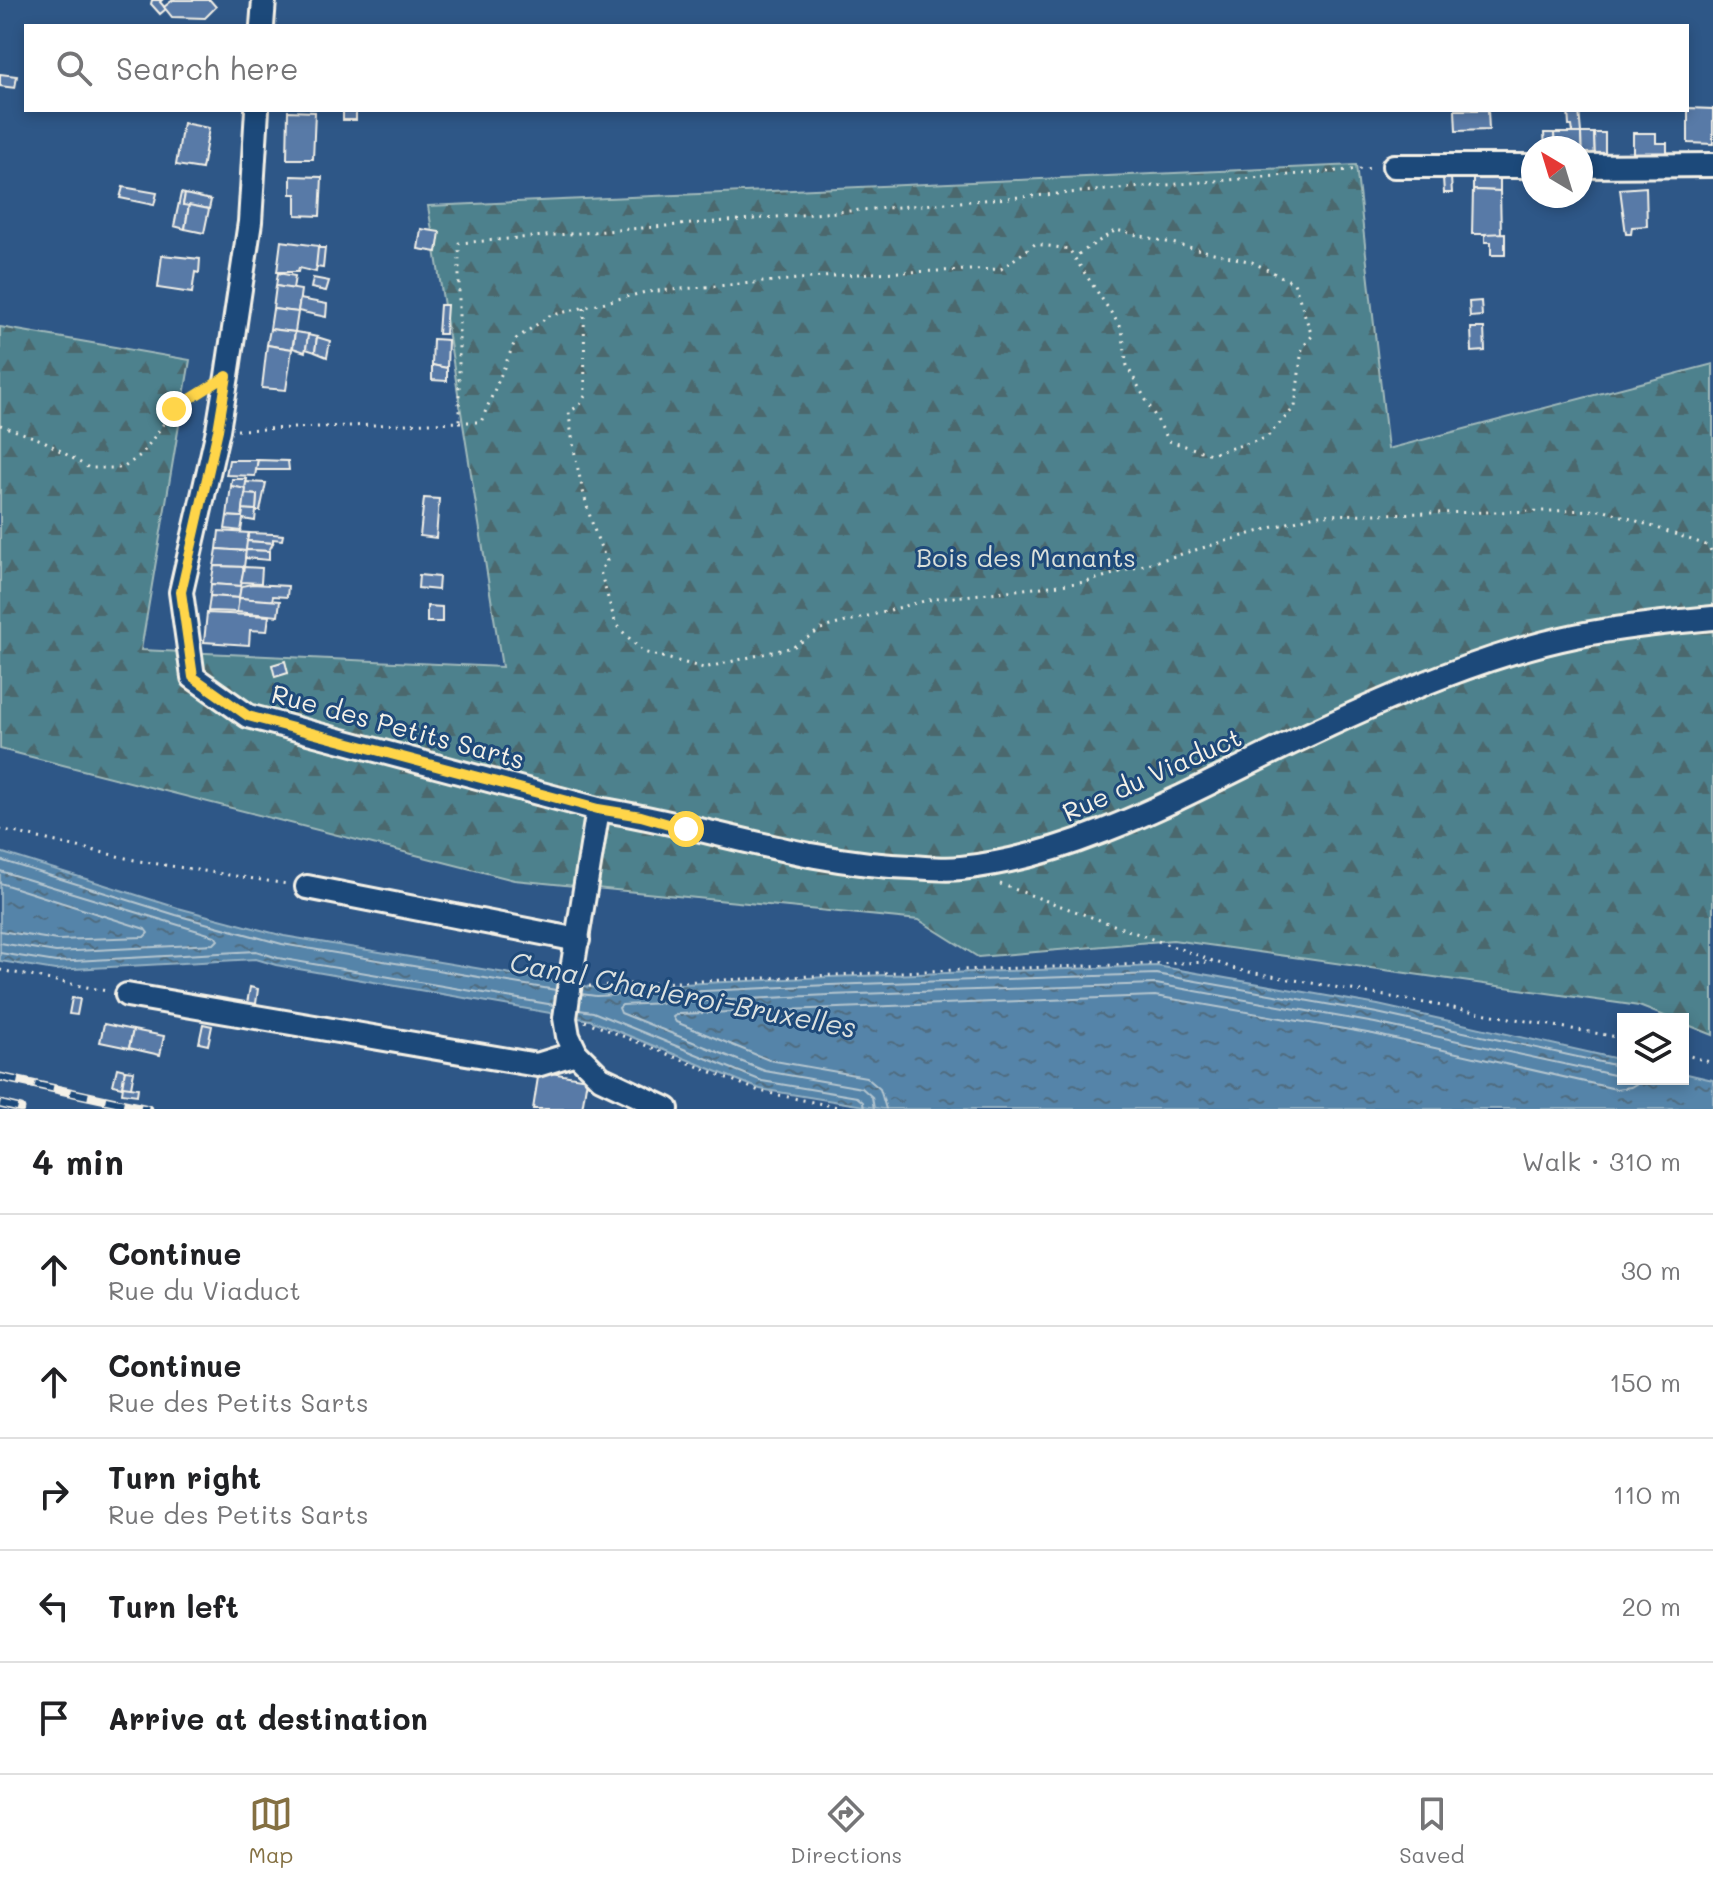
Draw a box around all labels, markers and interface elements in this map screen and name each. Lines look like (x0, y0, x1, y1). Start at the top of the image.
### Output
search box (24, 24, 1689, 112)
icon: search (52, 46, 96, 90)
text: Search here (116, 48, 299, 88)
north arrow (1521, 136, 1593, 208)
route end (156, 391, 192, 427)
park label: Bois des Manants (916, 540, 1136, 574)
street label: Rue des Petits Sarts (268, 676, 529, 776)
street label: Rue du Viaduct (1057, 719, 1247, 829)
route start (668, 811, 704, 847)
water label: Canal Charleroi-Bruxelles (507, 943, 860, 1045)
map controls (1617, 1013, 1689, 1085)
button: layers (1617, 1013, 1689, 1085)
text: 4 min (32, 1139, 124, 1184)
text: Walk · 310 m (1522, 1144, 1681, 1178)
text: Continue (108, 1233, 241, 1273)
icon: ahead (32, 1248, 76, 1292)
text: 30 m (1621, 1253, 1681, 1287)
text: Rue du Viaduct (108, 1273, 301, 1307)
text: Continue (108, 1345, 241, 1385)
icon: ahead (32, 1360, 76, 1404)
text: 150 m (1609, 1365, 1681, 1399)
text: Rue des Petits Sarts (108, 1385, 369, 1419)
text: Turn right (108, 1457, 261, 1497)
icon: right (32, 1472, 76, 1516)
text: 110 m (1613, 1477, 1681, 1511)
text: Rue des Petits Sarts (108, 1497, 369, 1531)
icon: left (32, 1584, 76, 1628)
text: Turn left (108, 1586, 239, 1626)
text: 20 m (1621, 1589, 1681, 1623)
icon: arrive (32, 1696, 76, 1740)
text: Arrive at destination (108, 1698, 428, 1738)
tab: Map (249, 1792, 293, 1869)
tab: Directions (790, 1792, 902, 1869)
tab: Saved (1399, 1792, 1464, 1869)

